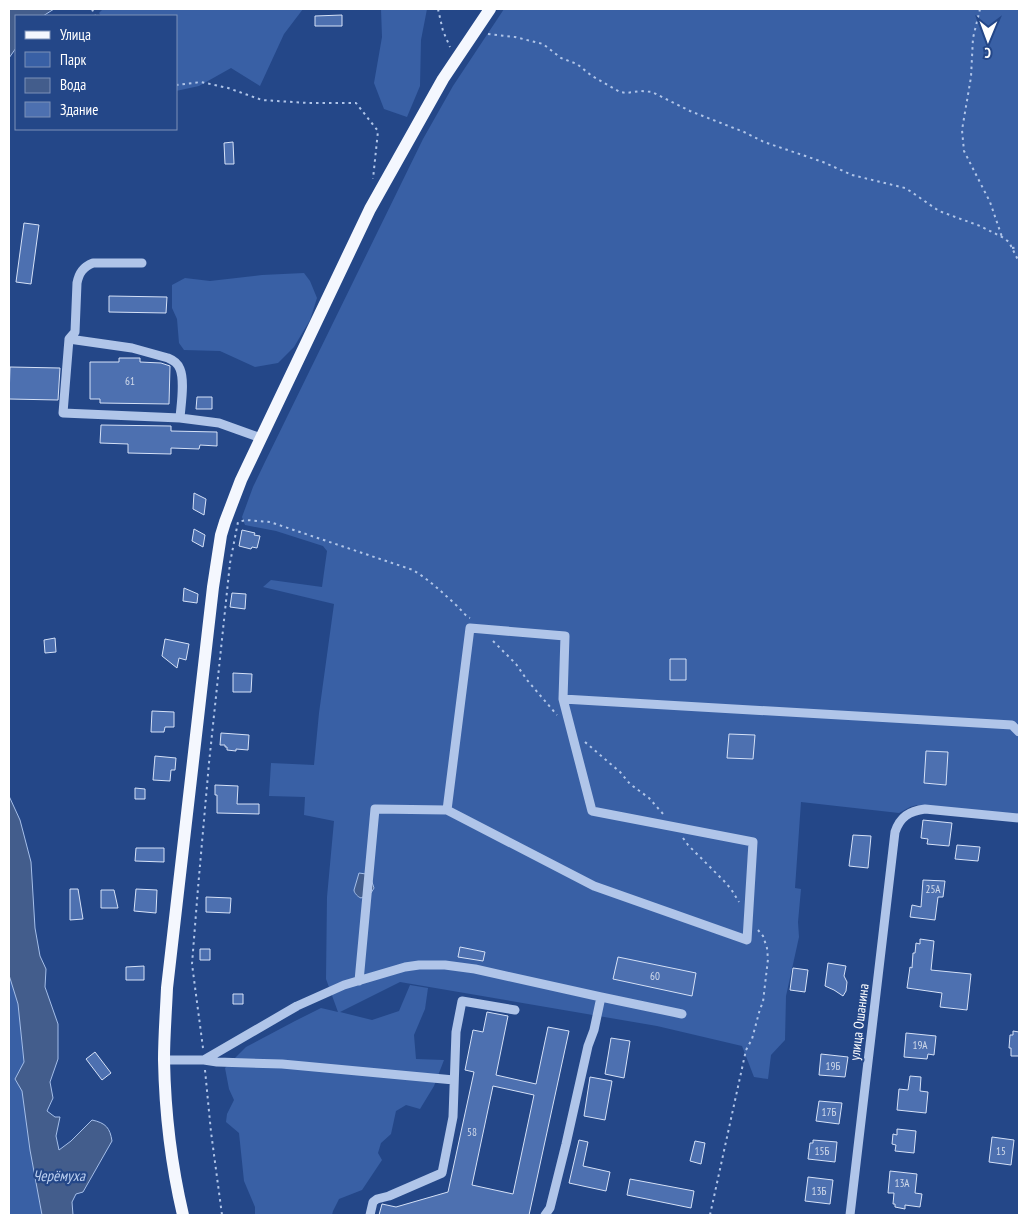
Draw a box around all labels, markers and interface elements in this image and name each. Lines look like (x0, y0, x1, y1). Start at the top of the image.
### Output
legend (15, 15, 178, 130)
north arrow (963, 15, 1013, 65)
text: Улица (60, 25, 91, 44)
text: С (984, 44, 991, 62)
text: Парк (60, 50, 86, 69)
text: Вода (60, 75, 86, 94)
text: Здание (60, 100, 98, 119)
house number: 61 (125, 374, 135, 388)
house number: 25А (925, 882, 941, 896)
house number: 60 (650, 969, 660, 983)
street label: улица Ошанина (845, 983, 873, 1061)
house number: 19А (912, 1038, 928, 1052)
house number: 19Б (826, 1059, 841, 1073)
house number: 17Б (822, 1105, 837, 1119)
house number: 58 (467, 1125, 477, 1139)
house number: 15Б (815, 1144, 830, 1158)
house number: 15 (996, 1144, 1006, 1158)
water label: Черёмуха (33, 1166, 86, 1185)
house number: 13А (894, 1176, 910, 1190)
house number: 13Б (812, 1184, 827, 1198)

